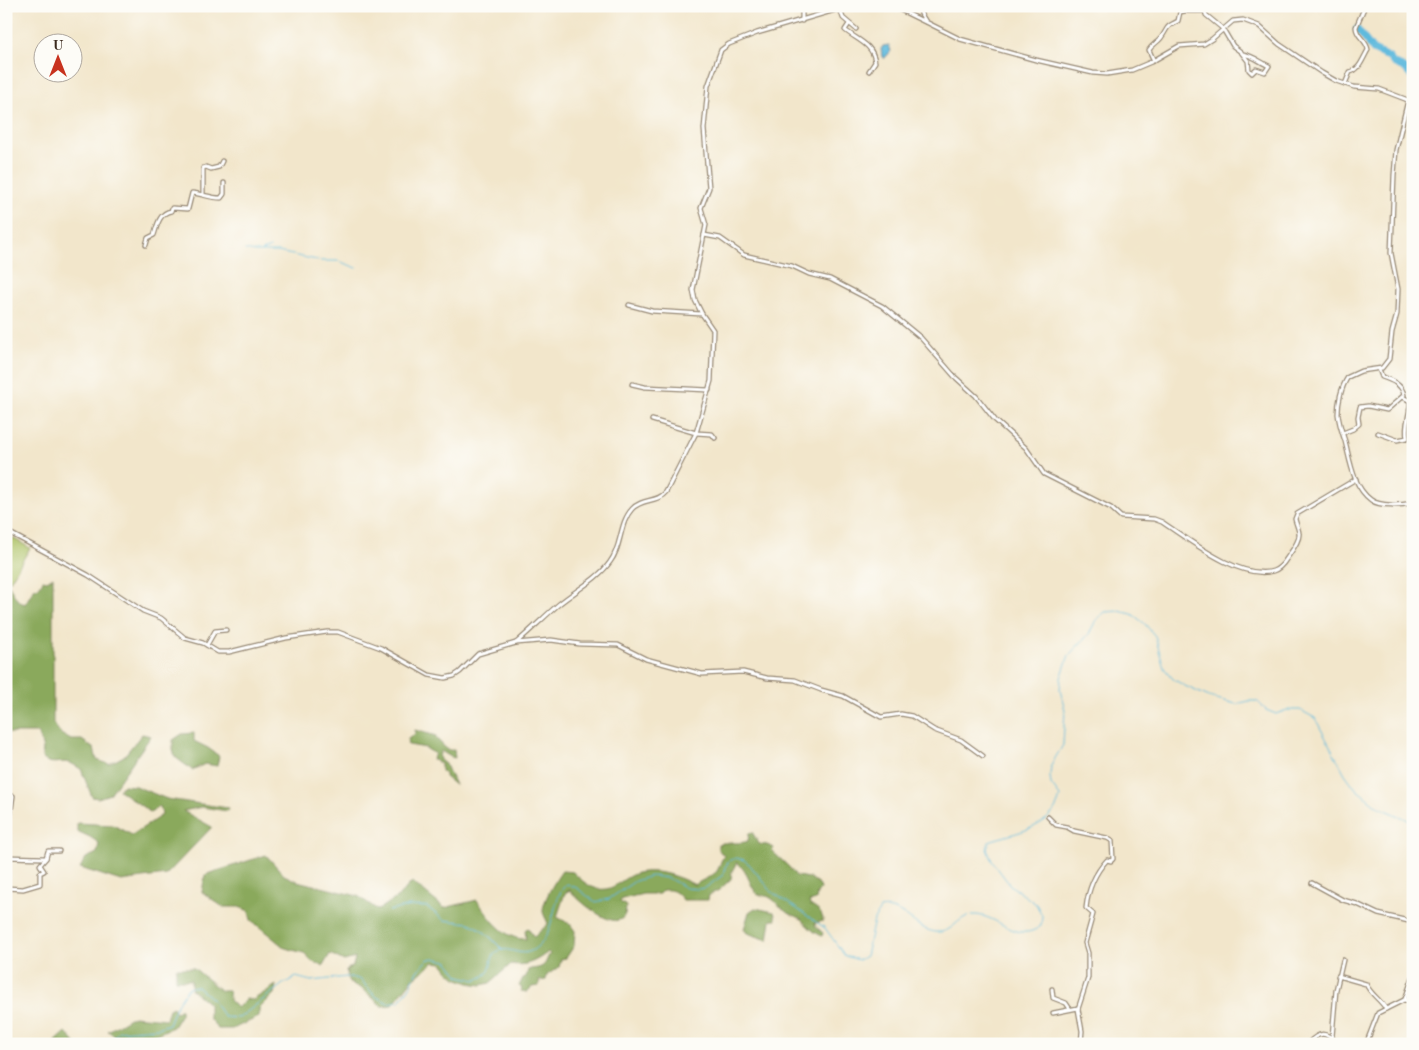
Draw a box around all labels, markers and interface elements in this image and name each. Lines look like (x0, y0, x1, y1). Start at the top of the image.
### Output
north arrow (32, 32, 82, 82)
text: U (52, 39, 64, 53)

